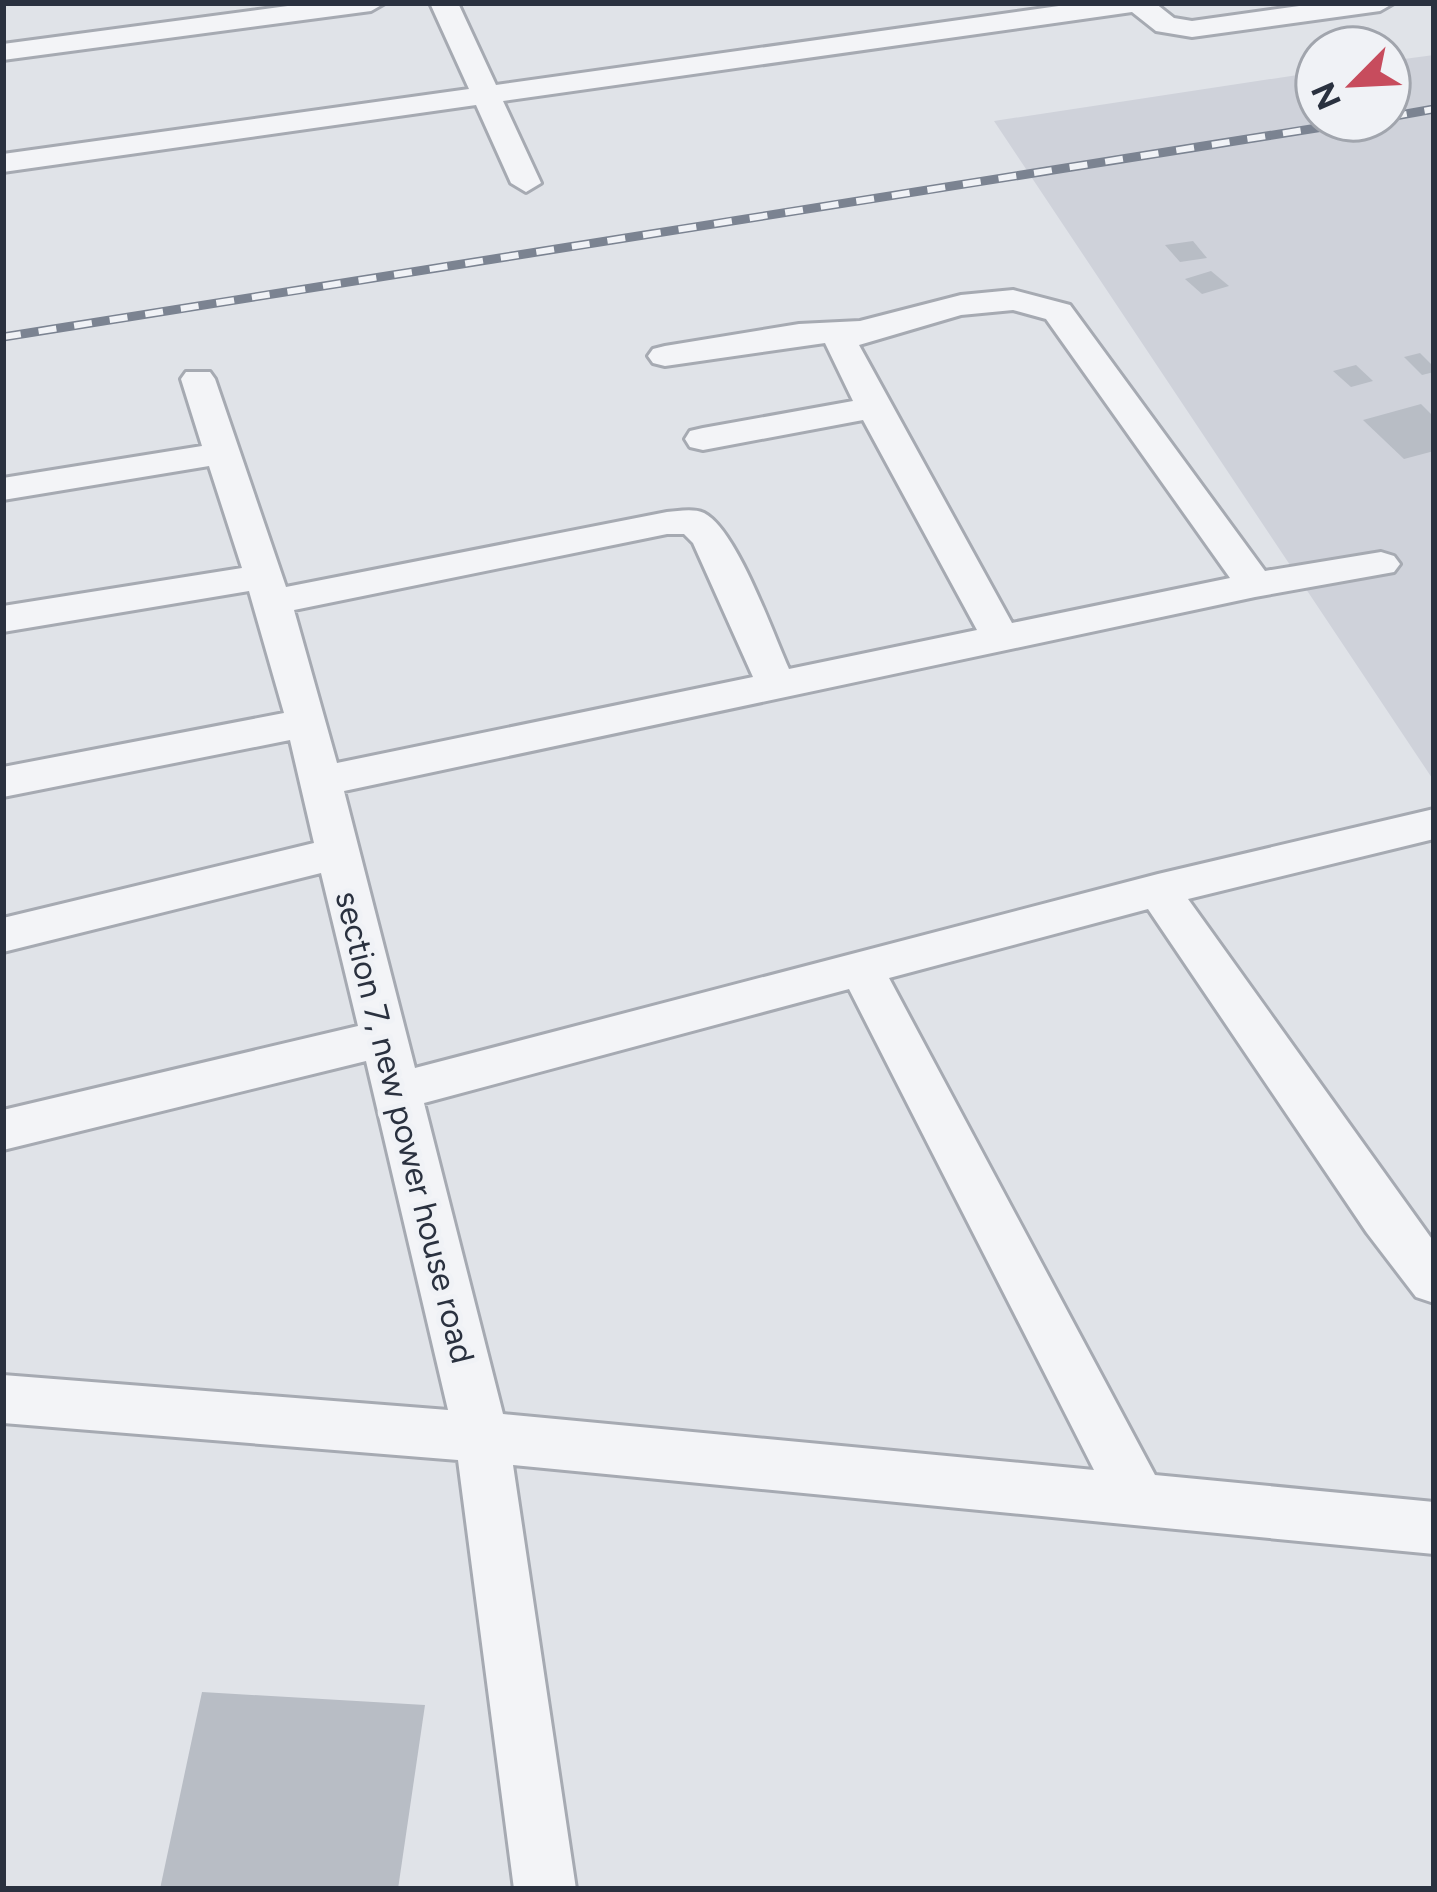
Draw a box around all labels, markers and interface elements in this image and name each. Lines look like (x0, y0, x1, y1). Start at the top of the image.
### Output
north arrow (1293, 24, 1413, 144)
text: N (1303, 76, 1349, 116)
street label: section 7, new power house road (327, 887, 483, 1367)

